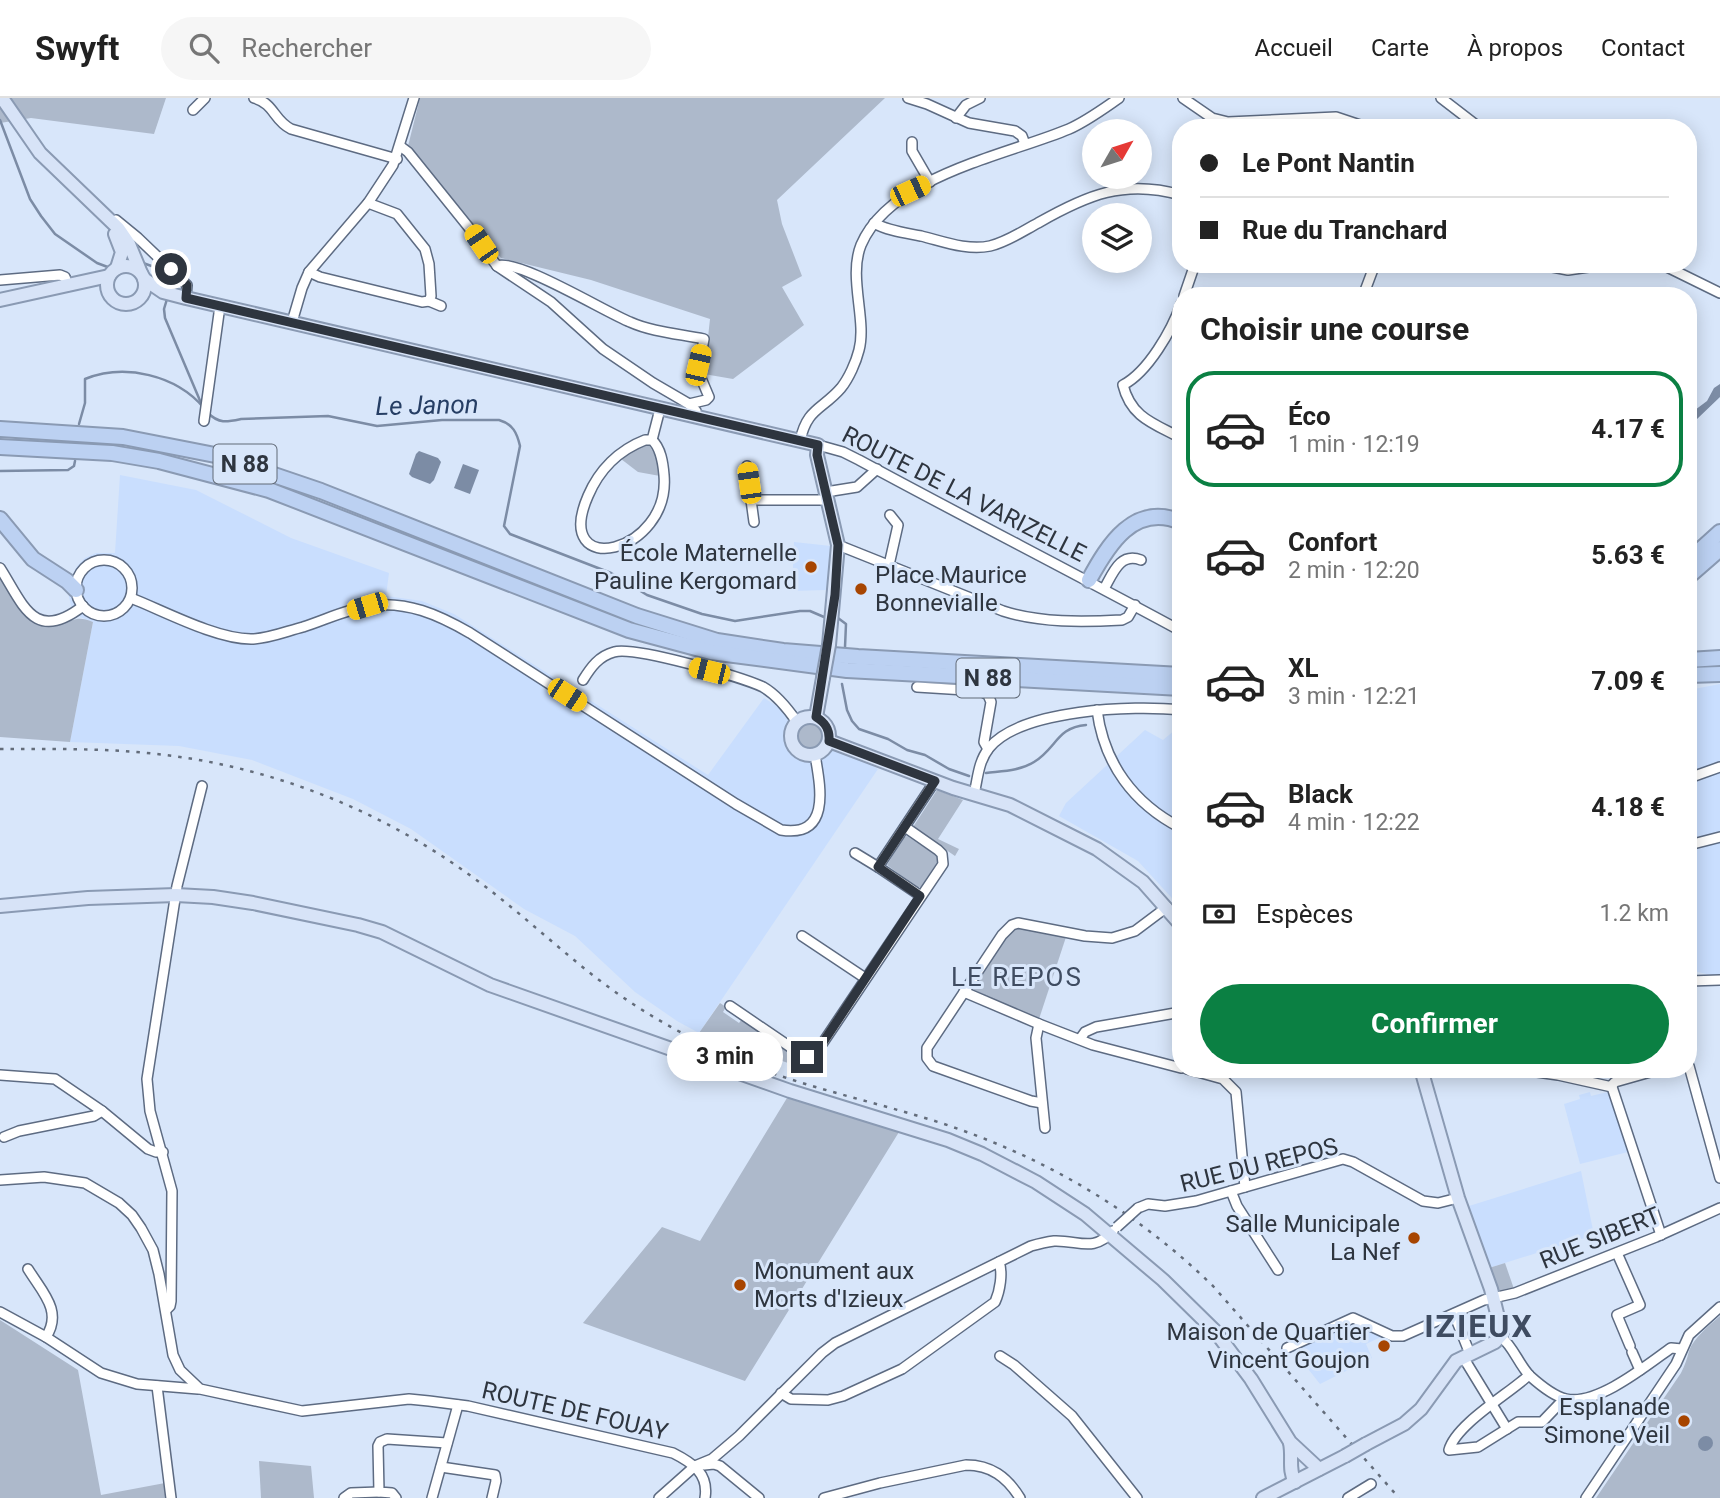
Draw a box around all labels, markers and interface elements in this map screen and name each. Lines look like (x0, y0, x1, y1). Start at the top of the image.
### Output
search box (161, 17, 651, 80)
text: Swyft (35, 29, 119, 68)
icon: search (185, 29, 223, 67)
text: Rechercher (241, 33, 372, 63)
text: Accueil (1254, 34, 1333, 62)
text: Carte (1371, 34, 1429, 62)
text: À propos (1467, 34, 1563, 62)
text: Contact (1601, 34, 1685, 62)
north arrow (1082, 119, 1152, 189)
map controls (1082, 119, 1152, 273)
text: Le Pont Nantin (1242, 148, 1415, 178)
car (887, 173, 934, 209)
button: layers (1082, 203, 1152, 273)
text: Rue du Tranchard (1242, 215, 1447, 245)
car (461, 221, 502, 267)
route start (155, 253, 187, 285)
text: Choisir une course (1200, 310, 1469, 348)
car (684, 342, 713, 388)
water label: Le Janon (375, 389, 479, 421)
icon: car (1204, 398, 1267, 461)
text: Éco (1288, 401, 1331, 431)
text: 4.17 € (1591, 414, 1665, 444)
street label: ROUTE DE LA VARIZELLE (837, 420, 1091, 568)
text: 1 min · 12:19 (1288, 431, 1420, 458)
road number: N 88 (214, 444, 276, 484)
car (736, 461, 763, 505)
icon: car (1204, 524, 1267, 587)
text: Confort (1288, 527, 1377, 557)
place label: École Maternelle Pauline Kergomard (594, 539, 797, 595)
text: 5.63 € (1591, 540, 1665, 570)
text: 2 min · 12:20 (1288, 557, 1420, 584)
marker: École Maternelle Pauline Kergomard (803, 559, 819, 575)
place label: Place Maurice Bonnevialle (875, 561, 1027, 617)
marker: Place Maurice Bonnevialle (853, 581, 869, 597)
car (344, 590, 391, 622)
icon: car (1204, 650, 1267, 713)
text: XL (1288, 653, 1319, 683)
car (687, 656, 732, 686)
road number: N 88 (956, 658, 1020, 698)
text: 7.09 € (1591, 666, 1665, 696)
car (544, 675, 591, 715)
text: 3 min · 12:21 (1288, 683, 1420, 710)
icon: car (1204, 776, 1267, 839)
text: Black (1288, 779, 1353, 809)
text: 4.18 € (1591, 792, 1665, 822)
text: 4 min · 12:22 (1288, 809, 1420, 836)
icon: cash (1200, 895, 1238, 933)
text: Espèces (1256, 899, 1353, 929)
text: 1.2 km (1600, 900, 1669, 927)
district label: LE REPOS (951, 962, 1083, 992)
button: Confirmer (1200, 984, 1669, 1064)
callout: 3 min (667, 1032, 782, 1082)
route end (791, 1041, 823, 1073)
text: 3 min (696, 1043, 754, 1070)
street label: RUE DU REPOS (1177, 1132, 1341, 1198)
street label: RUE SIBERT (1536, 1201, 1664, 1275)
place label: Salle Municipale La Nef (1226, 1210, 1401, 1266)
marker: Salle Municipale La Nef (1406, 1230, 1422, 1246)
place label: Monument aux Morts d'Izieux (754, 1257, 914, 1313)
marker: Monument aux Morts d'Izieux (732, 1277, 748, 1293)
district label: IZIEUX (1424, 1307, 1534, 1345)
place label: Maison de Quartier Vincent Goujon (1167, 1318, 1370, 1374)
marker: Maison de Quartier Vincent Goujon (1376, 1338, 1392, 1354)
street label: ROUTE DE FOUAY (479, 1376, 671, 1446)
place label: Esplanade Simone Veil (1544, 1393, 1670, 1449)
marker: Esplanade Simone Veil (1676, 1413, 1692, 1429)

